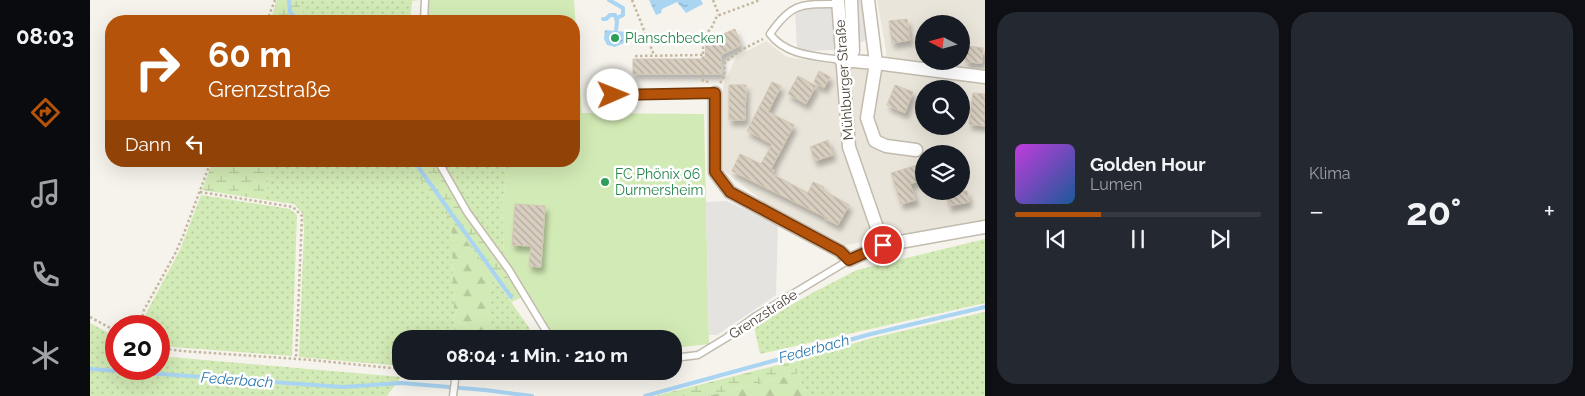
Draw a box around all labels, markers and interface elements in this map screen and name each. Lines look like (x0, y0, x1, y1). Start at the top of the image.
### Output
north arrow (915, 15, 970, 70)
map controls (915, 15, 970, 200)
street label: Mühlburger Straße (832, 19, 856, 141)
text: 08:03 (16, 23, 74, 49)
place label: Planschbecken (625, 30, 724, 46)
marker: Planschbecken (609, 32, 621, 44)
text: 60 m (208, 34, 292, 75)
icon: right (125, 35, 190, 100)
position arrow (586, 68, 638, 120)
text: Grenzstraße (208, 76, 330, 102)
button: search (915, 80, 970, 135)
icon: directions (28, 95, 63, 130)
icon: left (181, 130, 209, 158)
text: Dann (125, 133, 171, 155)
button: layers (915, 145, 970, 200)
text: Golden Hour (1090, 153, 1206, 175)
text: Klima (1309, 164, 1351, 183)
place label: FC Phönix 06 Durmersheim (615, 166, 703, 198)
text: Lumen (1090, 175, 1142, 194)
icon: music (28, 176, 63, 211)
marker: FC Phönix 06 Durmersheim (599, 176, 611, 188)
text: 20° (1406, 189, 1461, 234)
text: − (1309, 195, 1324, 228)
text: + (1543, 195, 1555, 228)
pin (862, 224, 904, 266)
icon: previous (1042, 225, 1070, 253)
icon: pause (1124, 225, 1152, 253)
icon: next (1206, 225, 1234, 253)
icon: arrive (869, 231, 897, 259)
icon: phone (28, 257, 63, 292)
street label: Grenzstraße (726, 286, 800, 342)
speed limit sign: 20 (105, 315, 170, 380)
water label: Federbach (777, 331, 851, 367)
icon: climate (28, 338, 63, 373)
text: 08:04 · 1 Min. · 210 m (446, 344, 628, 366)
water label: Federbach (200, 368, 274, 392)

